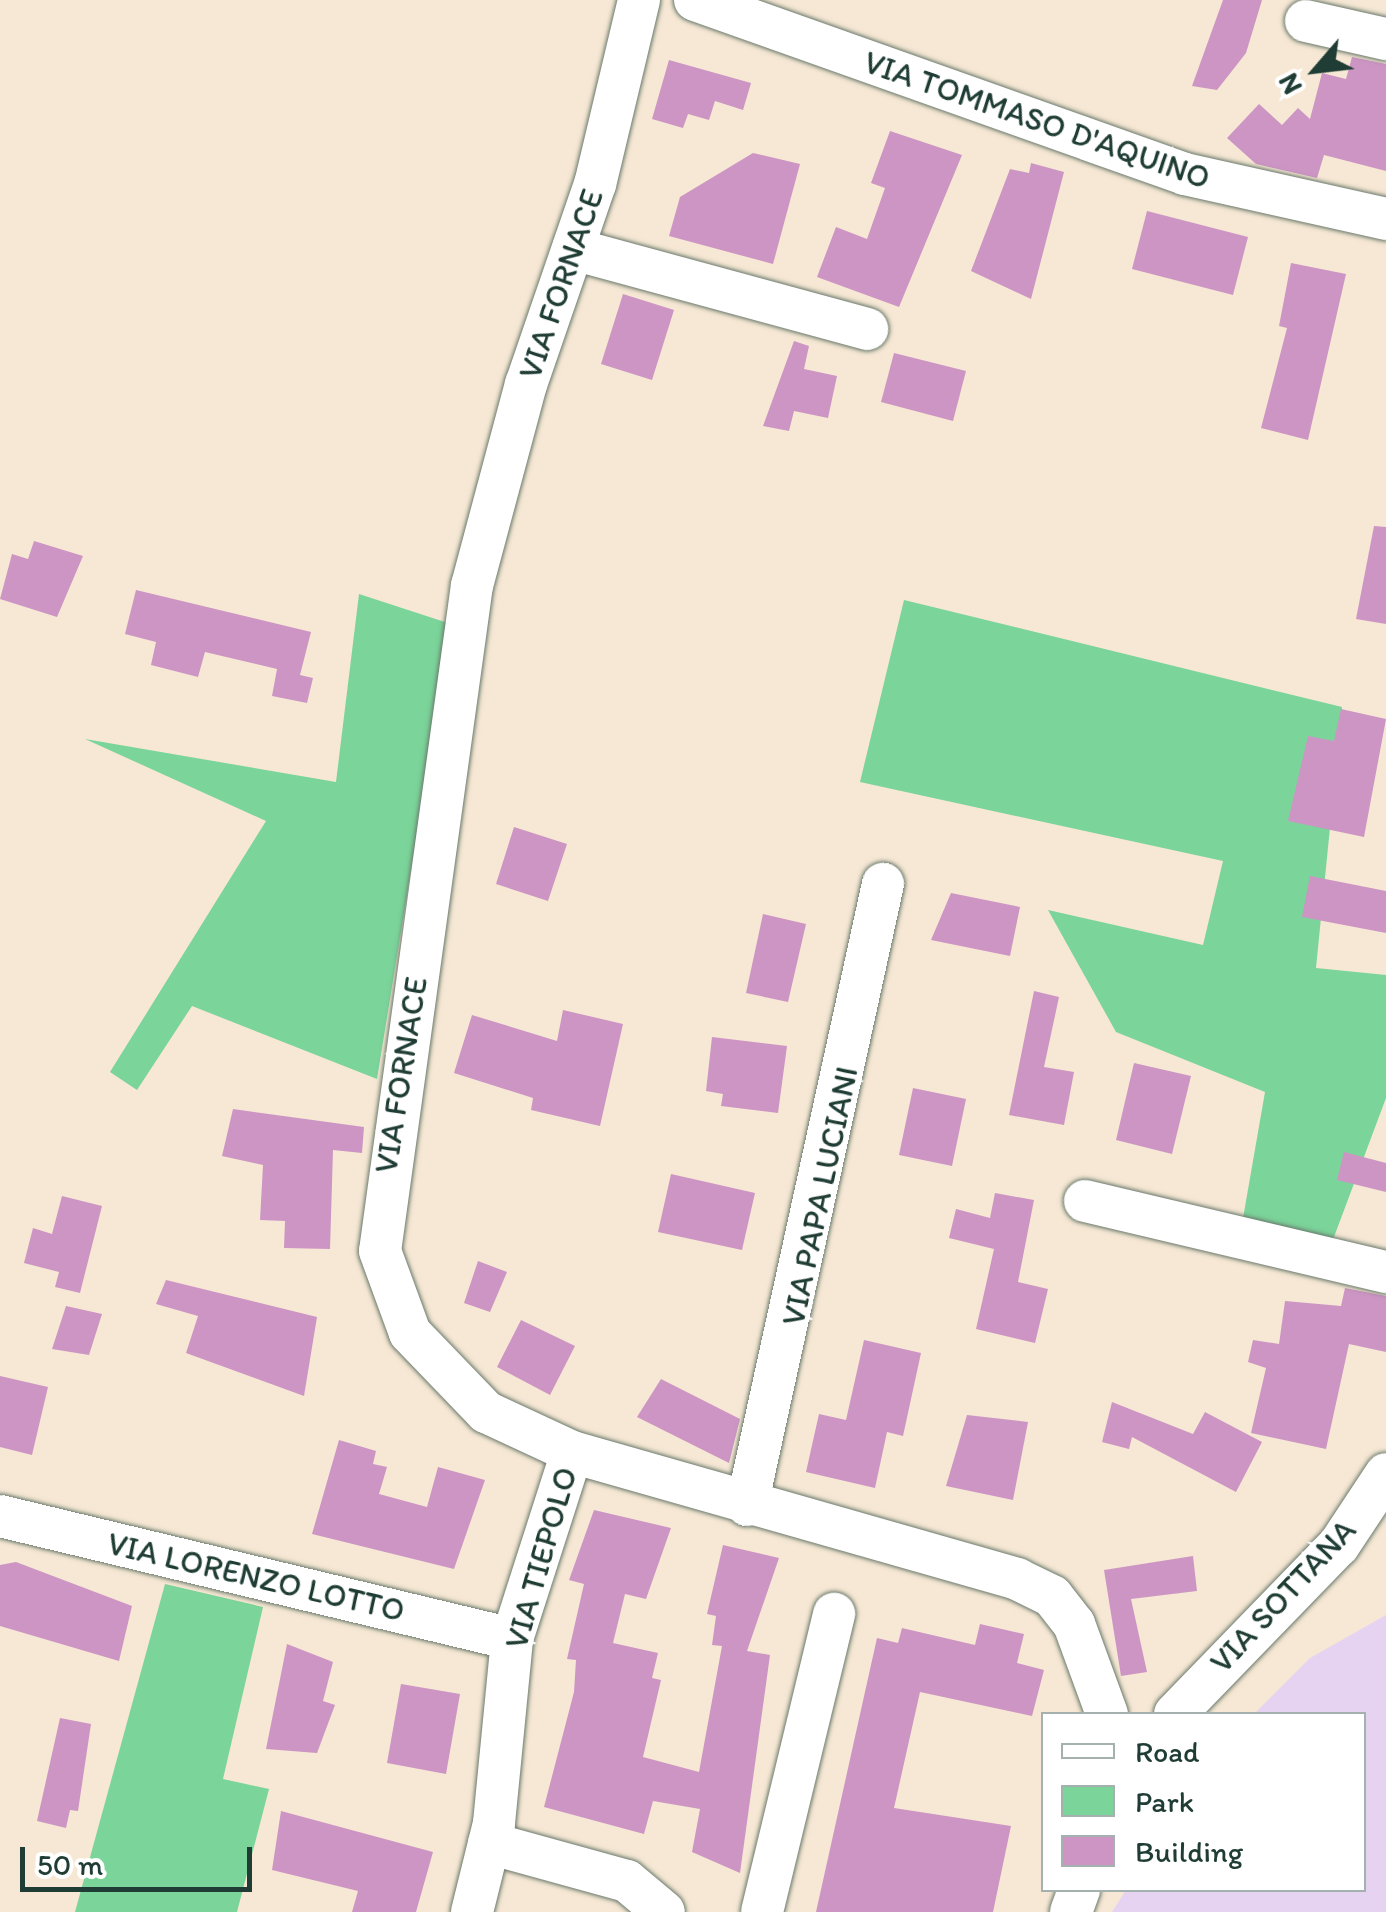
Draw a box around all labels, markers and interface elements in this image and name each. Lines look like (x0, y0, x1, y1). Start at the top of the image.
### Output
north arrow (1266, 20, 1366, 120)
street label: VIA TOMMASO D'AQUINO (857, 42, 1217, 198)
text: N (1270, 68, 1309, 100)
street label: VIA FORNACE (511, 184, 611, 384)
street label: VIA FORNACE (367, 974, 435, 1176)
street label: VIA PAPA LUCIANI (774, 1064, 866, 1328)
street label: VIA TIEPOLO (497, 1463, 585, 1653)
street label: VIA SOTTANA (1201, 1510, 1365, 1682)
street label: VIA LORENZO LOTTO (104, 1524, 408, 1630)
legend (1041, 1712, 1366, 1892)
text: Road (1135, 1733, 1200, 1770)
text: Park (1135, 1783, 1194, 1820)
scale bar (25, 1827, 258, 1889)
text: Building (1135, 1833, 1243, 1870)
text: 50 m (37, 1846, 103, 1883)

